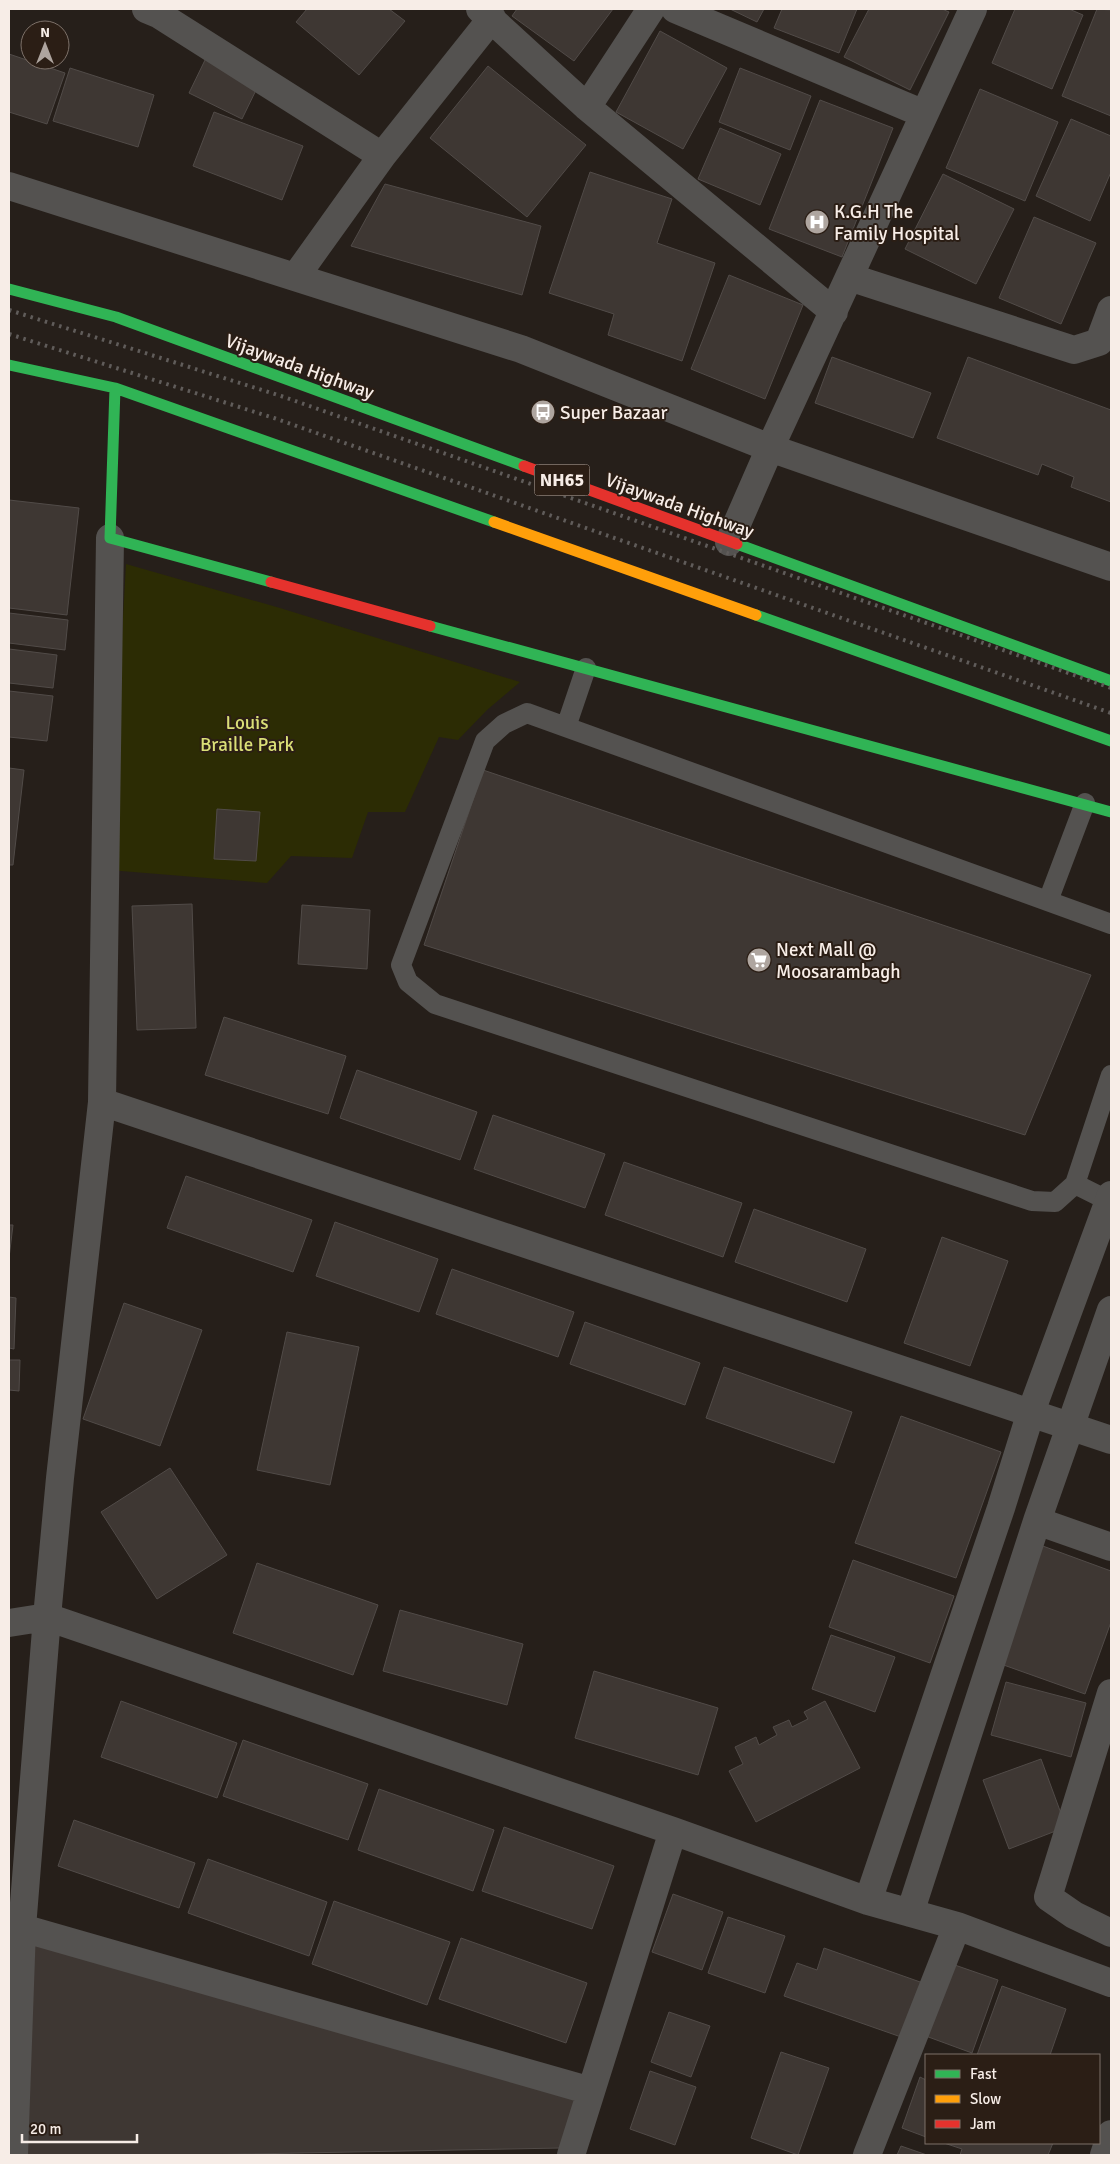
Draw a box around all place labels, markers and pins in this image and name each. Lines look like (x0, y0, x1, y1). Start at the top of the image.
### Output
place label: K.G.H The Family Hospital (834, 200, 960, 246)
hospital icon: K.G.H The Family Hospital (804, 209, 830, 235)
bus stop icon: Super Bazaar (530, 399, 556, 425)
place label: Super Bazaar (560, 401, 668, 425)
place label: Next Mall @ Moosarambagh (776, 938, 901, 984)
supermarket icon: Next Mall @ Moosarambagh (746, 947, 772, 973)

